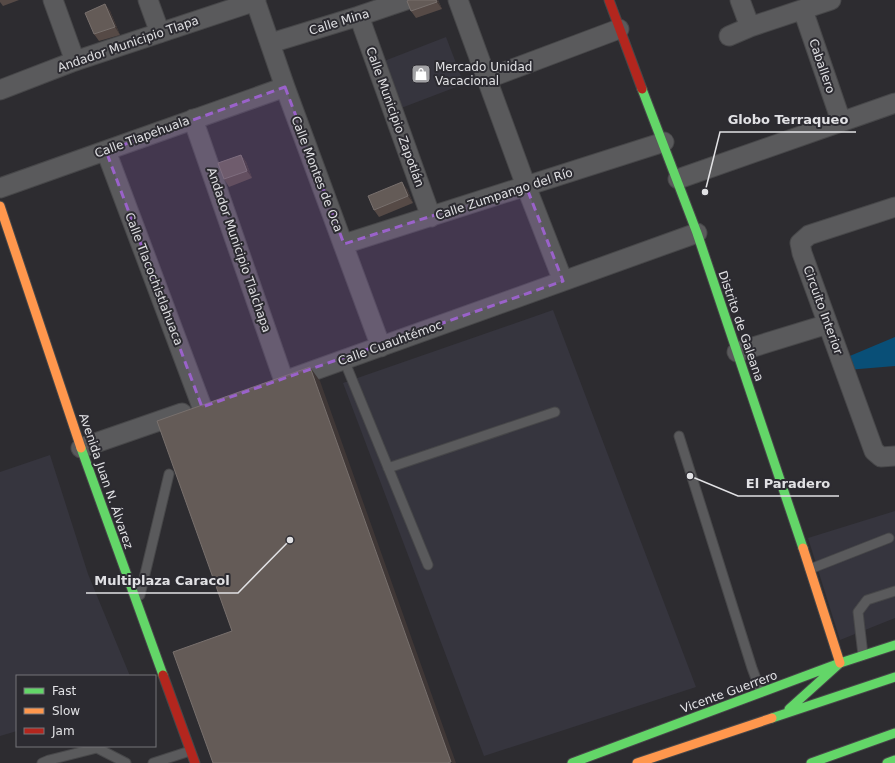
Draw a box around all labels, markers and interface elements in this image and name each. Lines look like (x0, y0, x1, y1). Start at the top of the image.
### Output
street label: Calle Mina (307, 6, 371, 38)
street label: Andador Municipio Tlapa (56, 13, 200, 75)
street label: Caballero (806, 37, 838, 95)
street label: Calle Municipio Zapotlán (363, 45, 427, 189)
place label: Mercado Unidad Vacacional (435, 60, 532, 88)
shop icon: Mercado Unidad Vacacional (410, 63, 432, 85)
callout: Globo Terraqueo (720, 107, 856, 132)
text: Globo Terraqueo (728, 112, 848, 127)
street label: Calle Tlapehuala (93, 113, 191, 161)
street label: Calle Montes de Oca (288, 114, 346, 234)
street label: Calle Zumpango del Río (434, 165, 574, 223)
street label: Andador Municipio Tlalchapa (204, 166, 274, 334)
street label: Calle Tlacochistlahuaca (122, 211, 186, 347)
street label: Circuito Interior (800, 264, 846, 356)
street label: Distrito de Galeana (715, 269, 767, 383)
street label: Calle Cuauhtémoc (336, 318, 444, 368)
street label: Avenida Juan N. Álvarez (76, 411, 137, 551)
callout: El Paradero (738, 471, 839, 496)
text: El Paradero (746, 476, 830, 491)
callout: Multiplaza Caracol (86, 568, 238, 593)
text: Multiplaza Caracol (94, 573, 230, 588)
street label: Vicente Guerrero (679, 668, 779, 716)
legend (16, 675, 156, 747)
text: Fast (52, 684, 76, 698)
text: Slow (52, 704, 80, 718)
text: Jam (51, 724, 75, 738)

